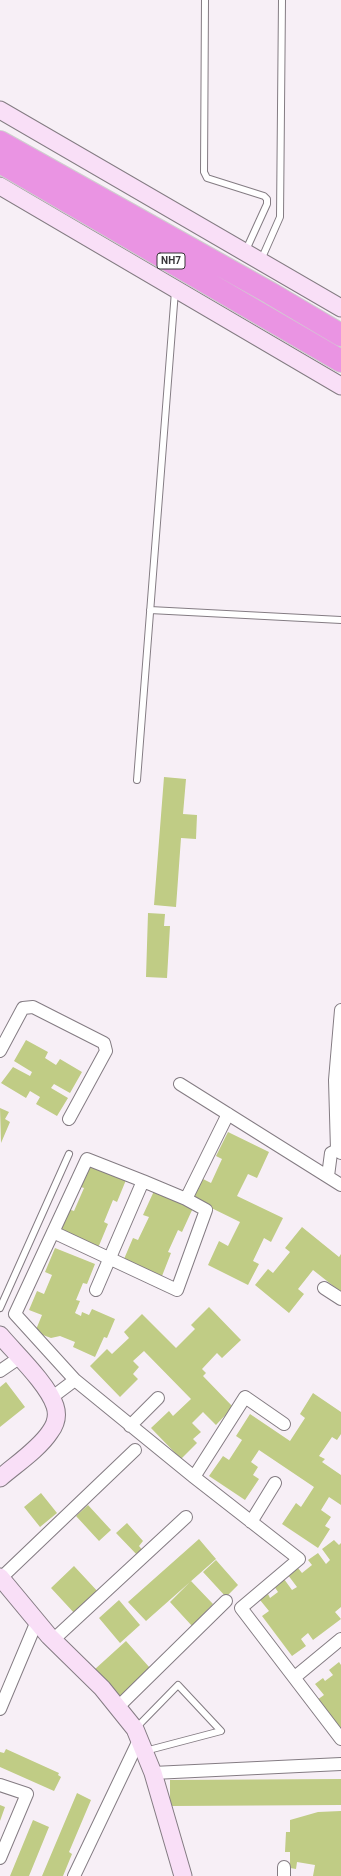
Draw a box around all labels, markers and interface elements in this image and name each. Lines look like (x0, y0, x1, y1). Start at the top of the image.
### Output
road number: NH7 (157, 253, 185, 269)

